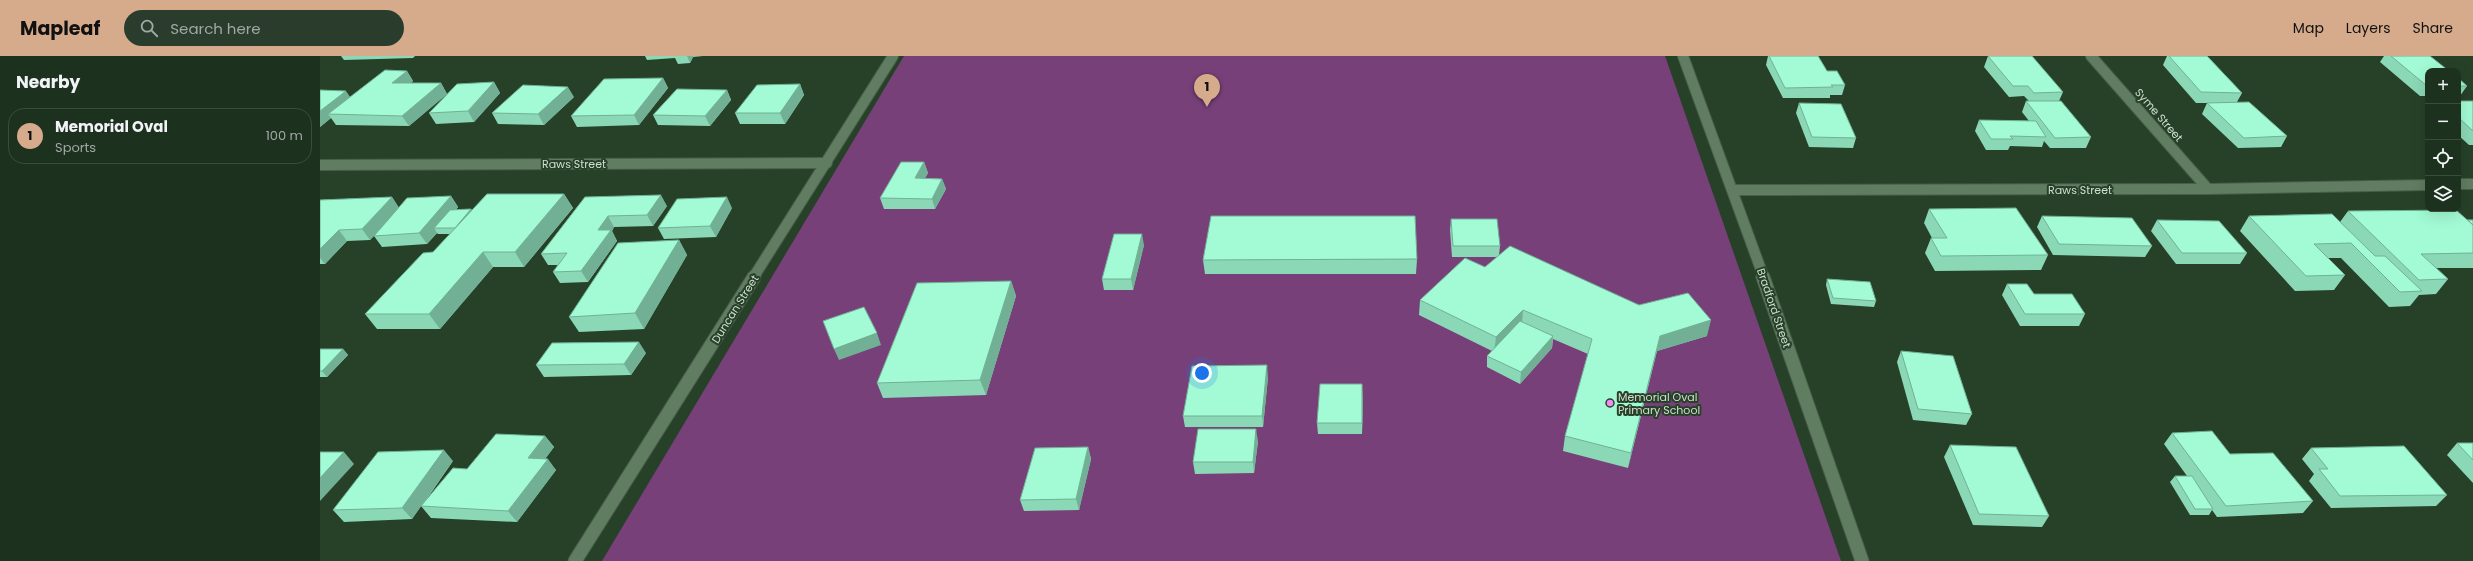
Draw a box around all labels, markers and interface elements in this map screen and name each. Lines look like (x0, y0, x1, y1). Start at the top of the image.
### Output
search box (124, 10, 404, 46)
text: Mapleaf (20, 15, 100, 42)
icon: search (138, 17, 160, 39)
text: Search here (170, 18, 261, 39)
text: Map (2293, 18, 2324, 38)
text: Layers (2346, 18, 2390, 38)
text: Share (2412, 18, 2453, 38)
map controls (2425, 68, 2461, 212)
button: + (2425, 68, 2461, 104)
text: Nearby (16, 70, 80, 94)
pin: 1 (1194, 74, 1220, 107)
street label: Syme Street (2131, 85, 2187, 145)
button: − (2425, 104, 2461, 140)
text: Memorial Oval (55, 116, 168, 137)
text: 1 (28, 126, 32, 145)
text: 100 m (266, 126, 303, 145)
text: Sports (55, 138, 96, 157)
button: locate (2425, 140, 2461, 176)
street label: Raws Street (542, 156, 606, 172)
button: layers (2425, 176, 2461, 212)
street label: Raws Street (2048, 182, 2112, 198)
street label: Bradford Street (1753, 266, 1795, 350)
street label: Duncan Street (708, 272, 762, 346)
your location (1192, 363, 1212, 383)
place label: Memorial Oval Primary School (1618, 389, 1700, 418)
marker: Memorial Oval Primary School (1605, 398, 1615, 408)

